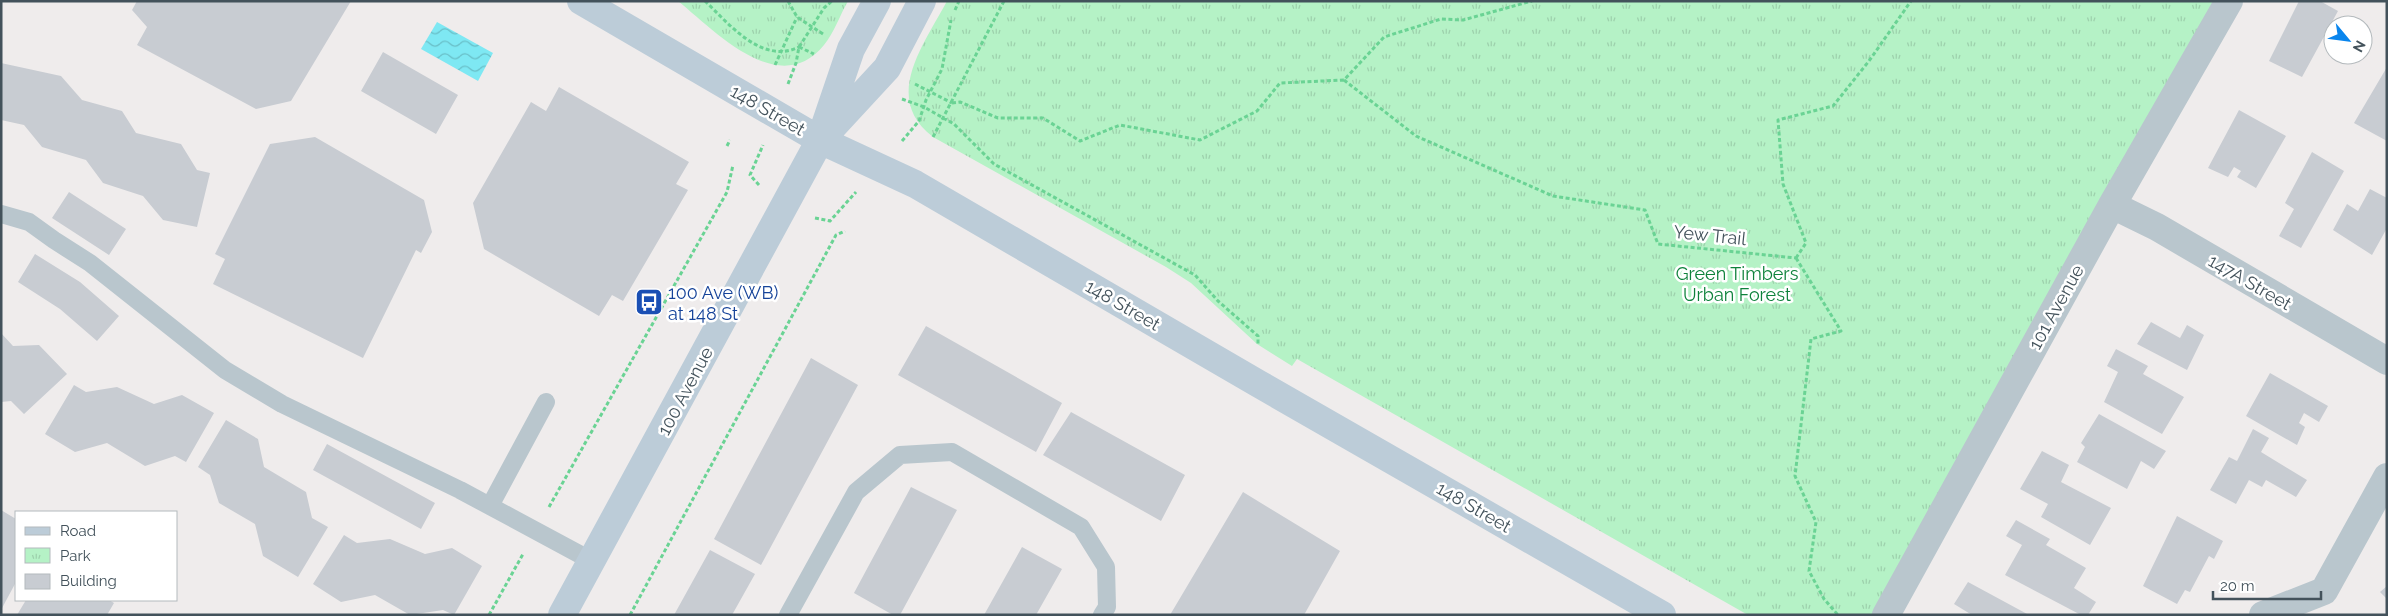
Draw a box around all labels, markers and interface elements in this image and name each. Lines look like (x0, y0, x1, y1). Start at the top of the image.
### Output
north arrow (2323, 15, 2373, 65)
text: N (2350, 38, 2369, 55)
street label: 148 Street (727, 80, 809, 140)
street label: Yew Trail (1673, 221, 1747, 249)
street label: 147A Street (2205, 250, 2295, 314)
street label: 101 Avenue (2024, 261, 2088, 353)
park label: Green Timbers Urban Forest (1676, 263, 1799, 305)
street label: 148 Street (1082, 275, 1164, 335)
place label: 100 Ave (WB) at 148 St (668, 282, 778, 324)
bus stop icon: 100 Ave (WB) at 148 St (634, 287, 664, 317)
street label: 100 Avenue (653, 343, 717, 439)
street label: 148 Street (1433, 477, 1515, 537)
legend (15, 511, 178, 601)
text: Road (60, 522, 96, 540)
text: Park (60, 547, 91, 565)
scale bar (2213, 568, 2320, 600)
text: Building (60, 572, 117, 590)
text: 20 m (2220, 577, 2255, 595)

